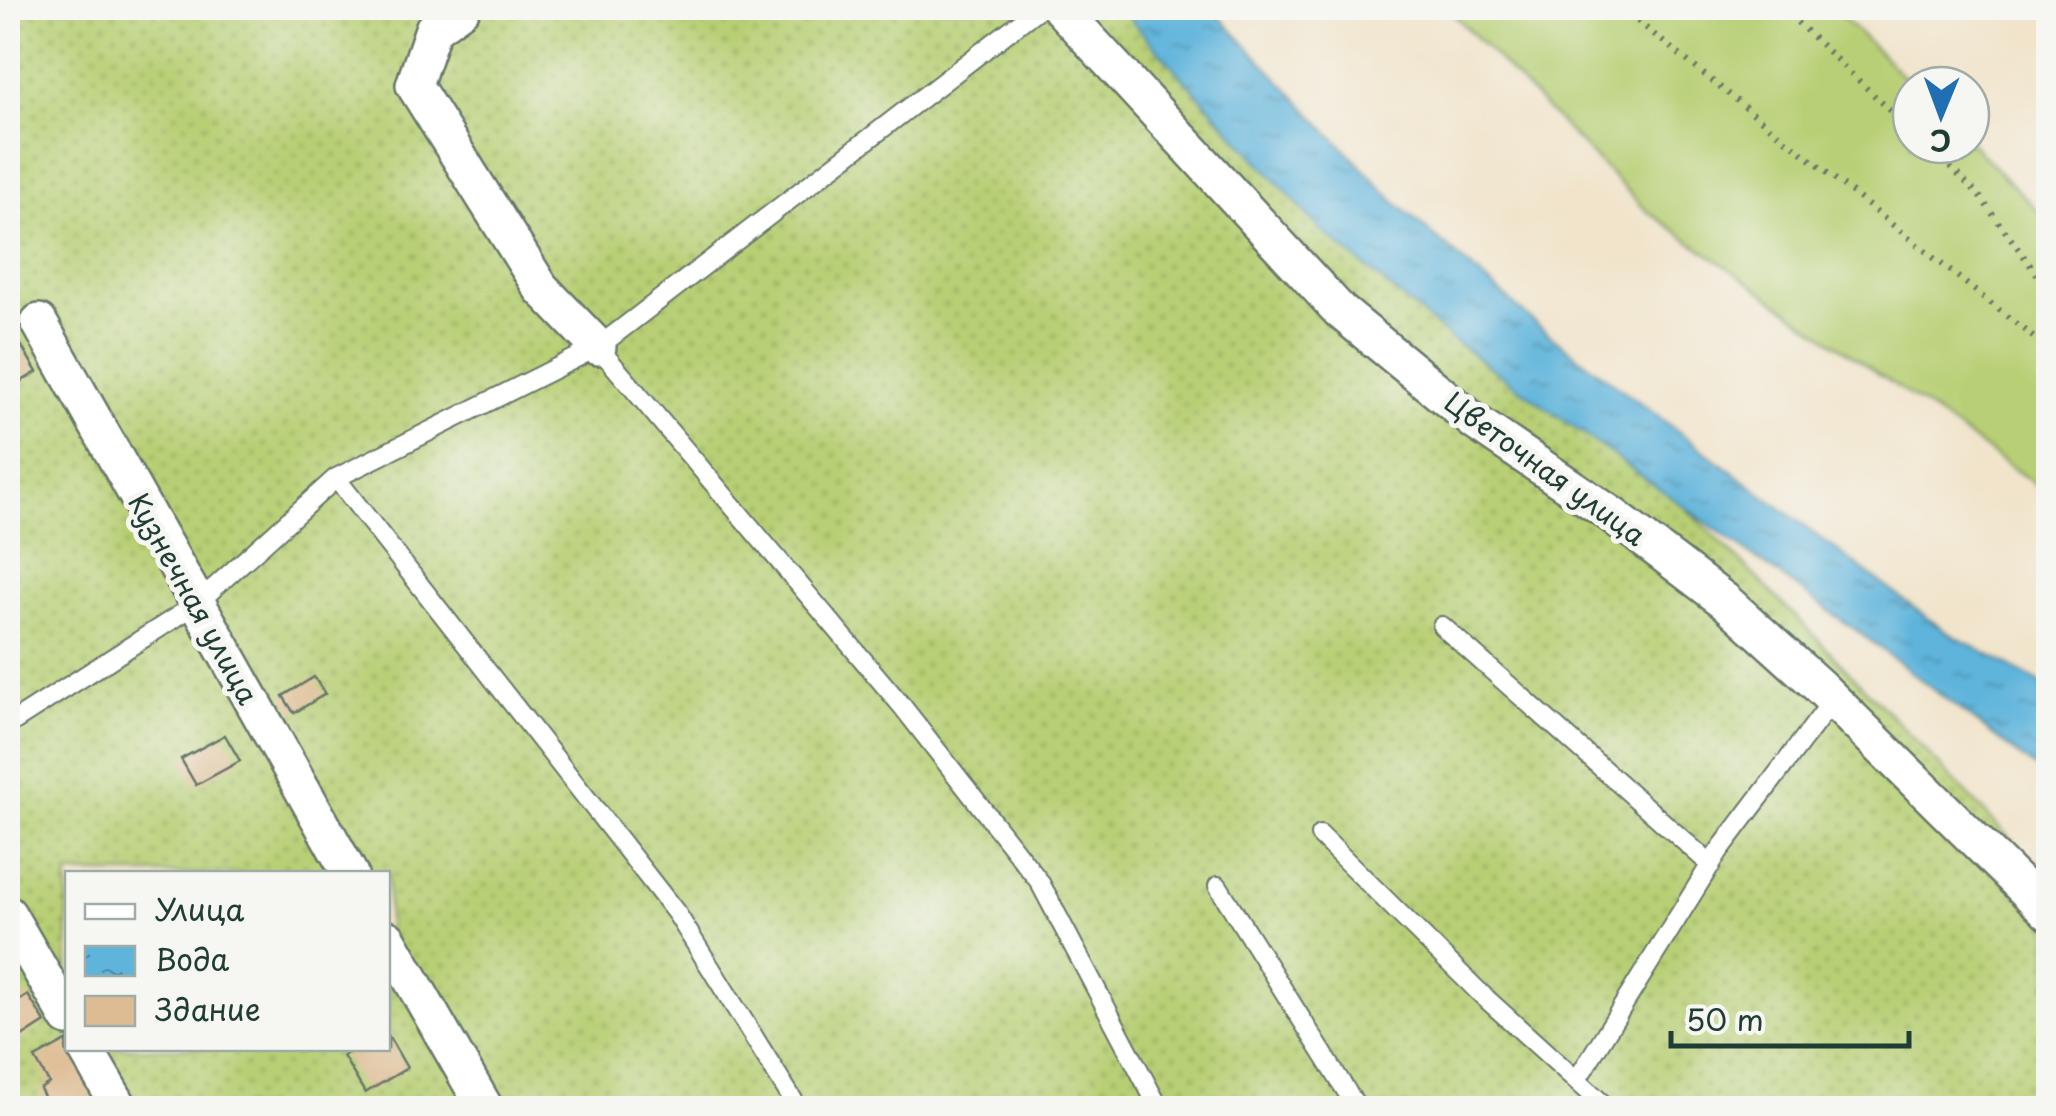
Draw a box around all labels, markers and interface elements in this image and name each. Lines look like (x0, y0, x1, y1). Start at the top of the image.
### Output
north arrow (1891, 65, 1991, 165)
text: С (1930, 120, 1951, 163)
street label: Цветочная улица (1436, 380, 1656, 556)
street label: Кузнечная улица (118, 485, 270, 712)
legend (65, 871, 390, 1051)
text: Улица (155, 886, 245, 931)
text: Вода (155, 936, 230, 981)
text: Здание (155, 986, 261, 1031)
scale bar (1671, 986, 1908, 1048)
text: 50 m (1686, 996, 1764, 1041)

